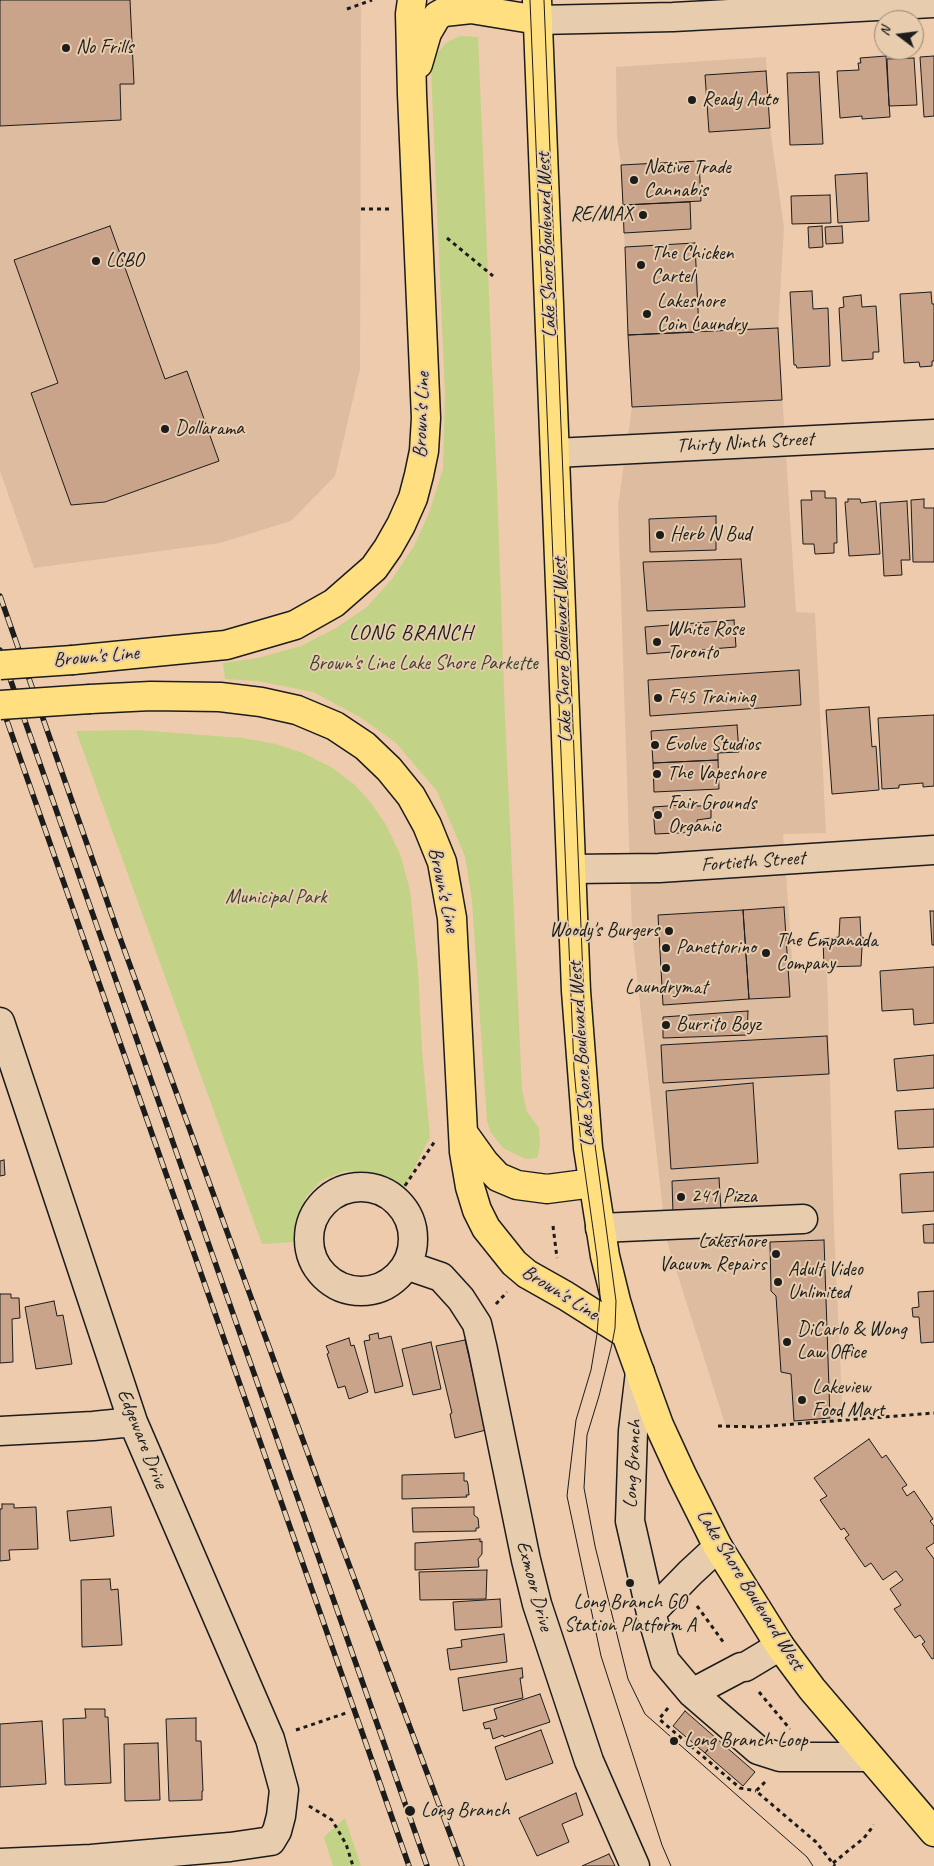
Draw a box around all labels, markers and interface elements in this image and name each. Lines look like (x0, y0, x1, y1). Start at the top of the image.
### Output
north arrow (874, 10, 924, 60)
text: N (876, 25, 894, 38)
place label: No Frills (76, 36, 133, 60)
marker: No Frills (60, 42, 72, 54)
place label: Ready Auto (702, 88, 777, 112)
marker: Ready Auto (686, 94, 698, 106)
street label: Lake Shore Boulevard West (532, 152, 562, 338)
place label: Native Trade Cannabis (644, 156, 731, 203)
marker: Native Trade Cannabis (628, 174, 640, 186)
place label: RE/MAX (571, 203, 633, 227)
marker: RE/MAX (637, 209, 649, 221)
place label: The Chicken Cartel (651, 242, 733, 289)
place label: LCBO (106, 249, 143, 273)
marker: LCBO (90, 255, 102, 267)
marker: The Chicken Cartel (635, 259, 647, 271)
place label: Lakeshore Coin Laundry (657, 290, 747, 337)
marker: Lakeshore Coin Laundry (641, 308, 653, 320)
street label: Brown's Line (409, 372, 435, 458)
place label: Dollarama (175, 417, 244, 441)
marker: Dollarama (159, 423, 171, 435)
street label: Thirty Ninth Street (676, 427, 814, 459)
place label: Herb N Bud (670, 523, 751, 547)
marker: Herb N Bud (654, 529, 666, 541)
street label: Lake Shore Boulevard West (548, 557, 578, 743)
place label: White Rose Toronto (667, 618, 744, 665)
district label: LONG BRANCH (348, 620, 474, 646)
marker: White Rose Toronto (651, 636, 663, 648)
street label: Brown's Line (52, 641, 140, 673)
park label: Brown's Line Lake Shore Parkette (308, 652, 538, 676)
place label: F45 Training (668, 686, 756, 710)
marker: F45 Training (652, 692, 664, 704)
place label: Evolve Studios (665, 733, 760, 757)
marker: Evolve Studios (649, 739, 661, 751)
place label: The Vapeshore (667, 762, 765, 786)
marker: The Vapeshore (651, 768, 663, 780)
place label: Fair Grounds Organic (668, 792, 756, 839)
marker: Fair Grounds Organic (652, 809, 664, 821)
street label: Brown's Line (422, 845, 464, 935)
street label: Fortieth Street (700, 846, 806, 878)
park label: Municipal Park (225, 886, 327, 910)
place label: Woody's Burgers (549, 919, 659, 943)
marker: Woody's Burgers (663, 925, 675, 937)
place label: The Empanada Company (776, 929, 877, 976)
place label: Panettorino (676, 936, 756, 960)
marker: Panettorino (660, 942, 672, 954)
marker: The Empanada Company (760, 947, 772, 959)
street label: Lake Shore Boulevard West (564, 961, 600, 1147)
marker: Laundrymat (660, 962, 672, 974)
place label: Laundrymat (625, 976, 707, 1000)
place label: Burrito Boyz (676, 1013, 761, 1037)
marker: Burrito Boyz (660, 1019, 672, 1031)
place label: 241 Pizza (691, 1185, 757, 1209)
marker: 241 Pizza (675, 1191, 687, 1203)
place label: Lakeshore Vacuum Repairs (659, 1230, 766, 1277)
marker: Lakeshore Vacuum Repairs (770, 1248, 782, 1260)
place label: Adult Video Unlimited (788, 1258, 863, 1305)
street label: Brown's Line (517, 1260, 603, 1326)
marker: Adult Video Unlimited (772, 1276, 784, 1288)
place label: DiCarlo & Wong Law Office (797, 1318, 906, 1365)
marker: DiCarlo & Wong Law Office (781, 1336, 793, 1348)
place label: Lakeview Food Mart (812, 1376, 884, 1423)
street label: Edgeware Drive (111, 1386, 173, 1492)
marker: Lakeview Food Mart (796, 1394, 808, 1406)
street label: Long Branch (619, 1419, 647, 1509)
street label: Lake Shore Boulevard West (691, 1505, 809, 1675)
street label: Exmoor Drive (511, 1538, 557, 1634)
marker: Long Branch GO Station Platform A (624, 1577, 636, 1589)
place label: Long Branch GO Station Platform A (564, 1591, 696, 1638)
place label: Long Branch Loop (684, 1729, 808, 1753)
marker: Long Branch Loop (668, 1735, 680, 1747)
place label: Long Branch (421, 1799, 509, 1823)
marker: Long Branch (403, 1804, 417, 1818)

